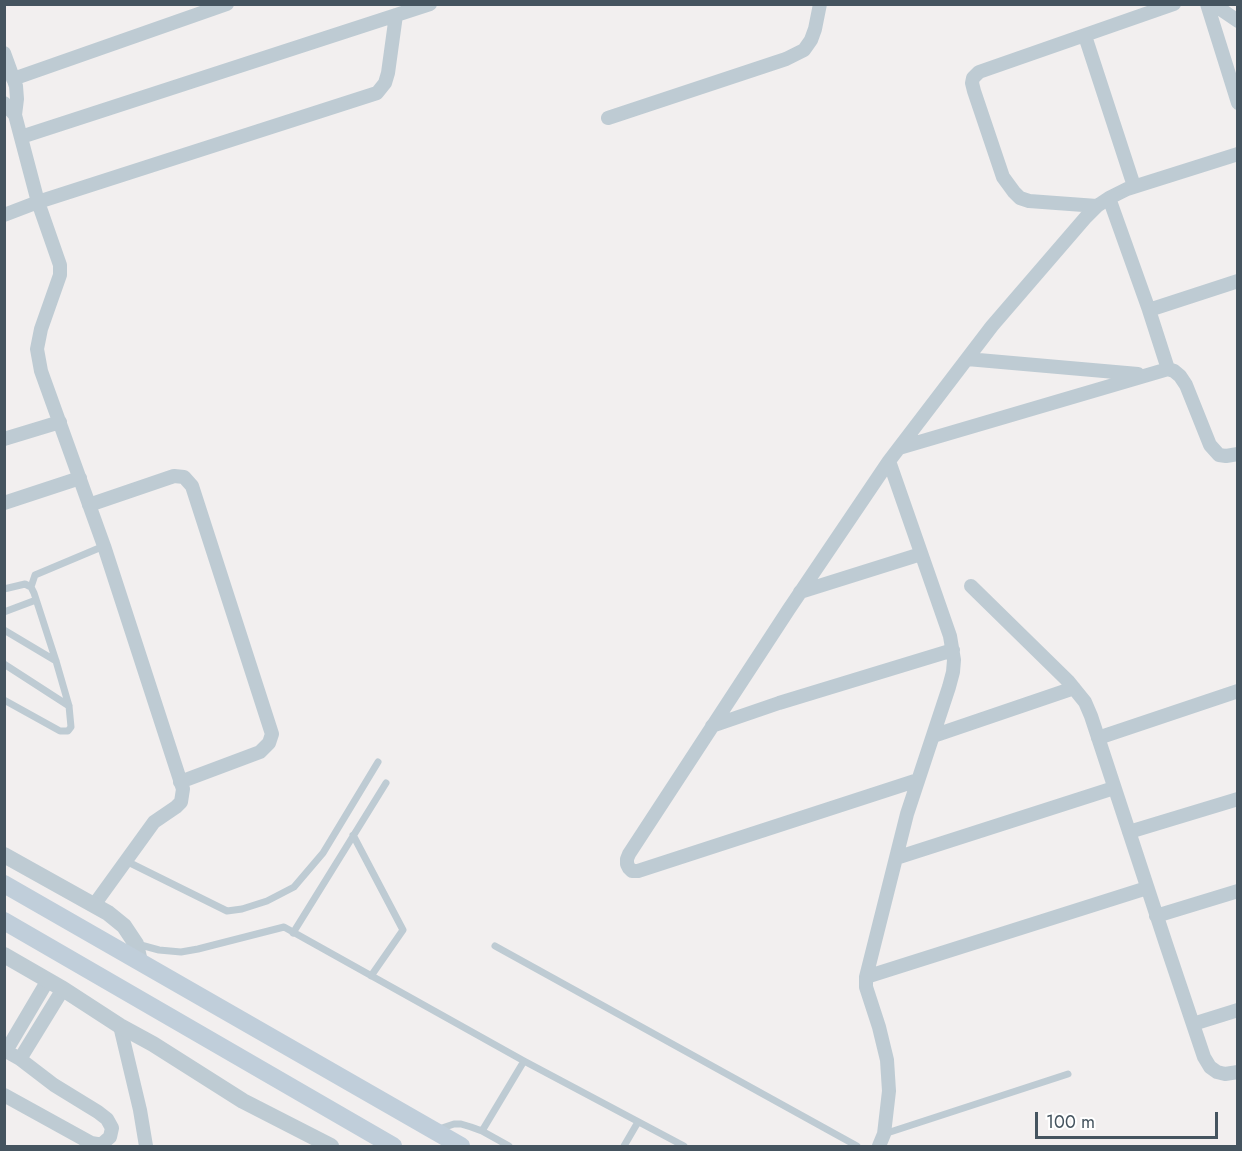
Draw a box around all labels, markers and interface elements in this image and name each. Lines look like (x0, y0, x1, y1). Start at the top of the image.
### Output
scale bar (1038, 1100, 1221, 1138)
text: 100 m (1046, 1109, 1095, 1135)

